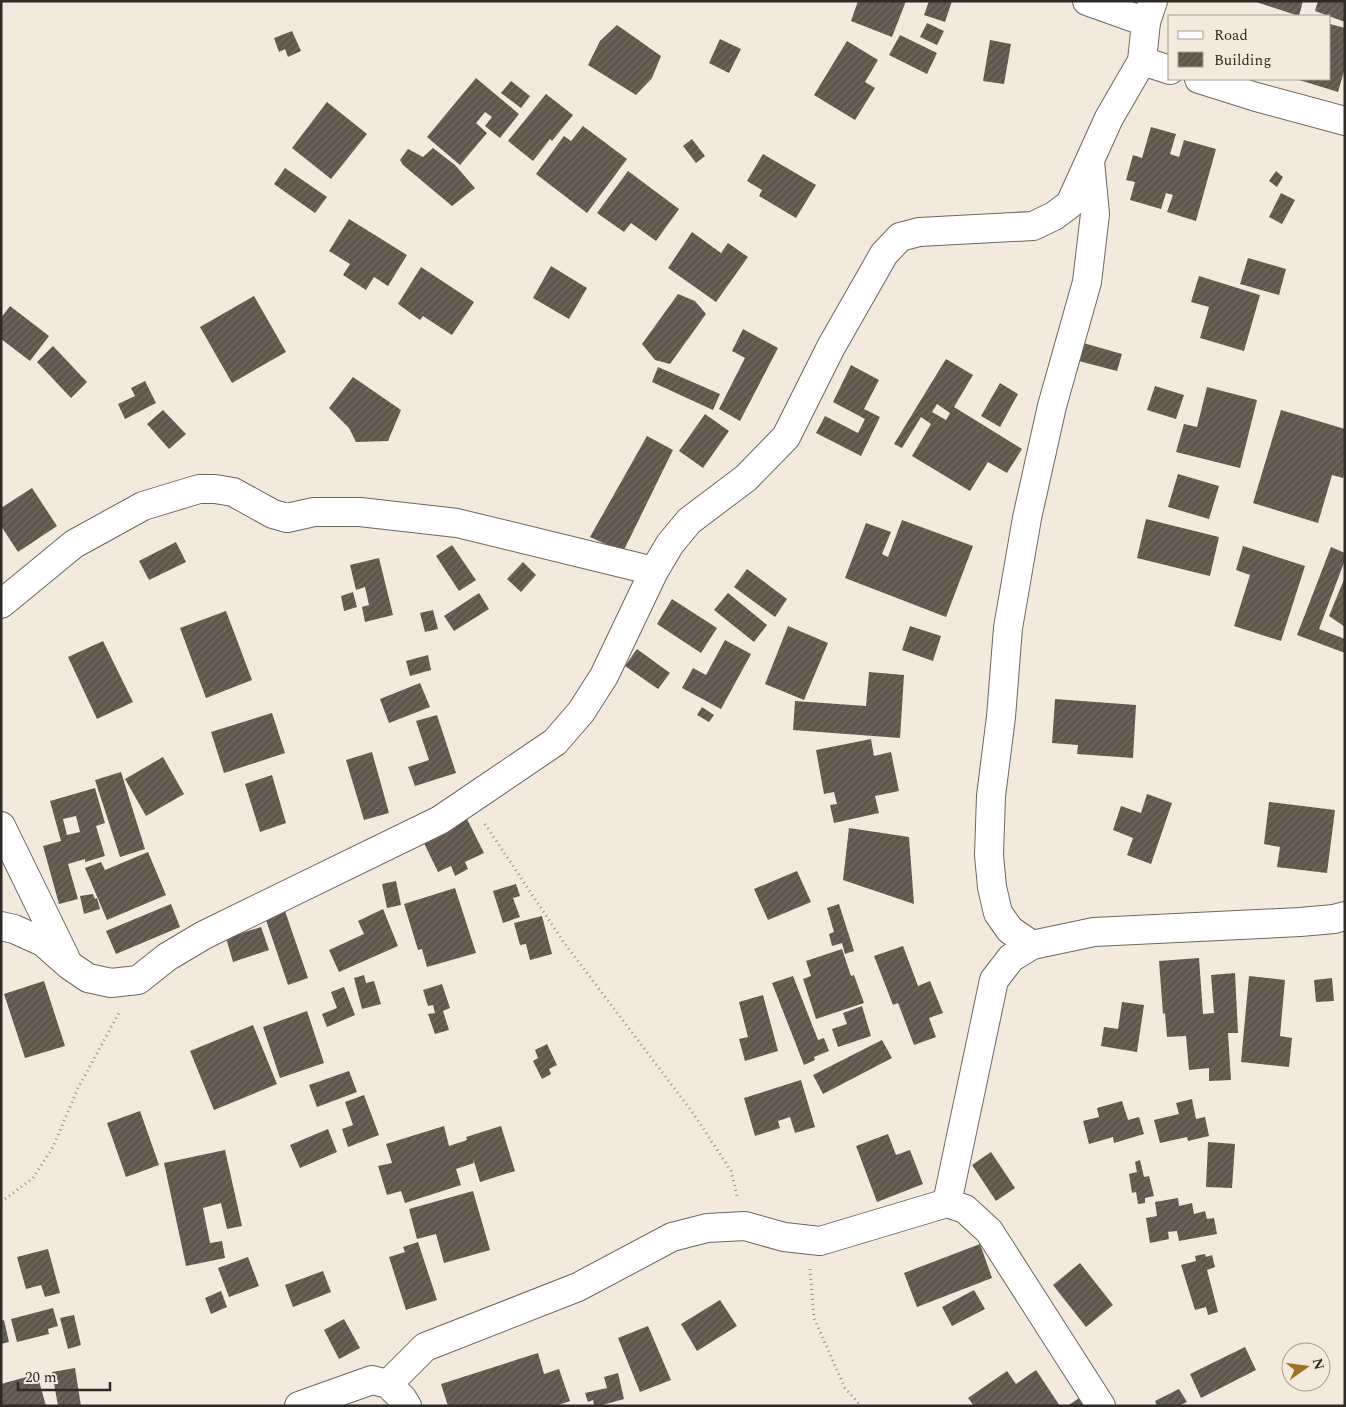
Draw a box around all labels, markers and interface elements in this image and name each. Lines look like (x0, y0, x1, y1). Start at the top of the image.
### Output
legend (1168, 15, 1331, 80)
text: Road (1214, 24, 1248, 47)
text: Building (1214, 49, 1271, 72)
north arrow (1281, 1342, 1331, 1392)
text: N (1307, 1356, 1330, 1372)
scale bar (18, 1360, 110, 1392)
text: 20 m (25, 1366, 57, 1389)

